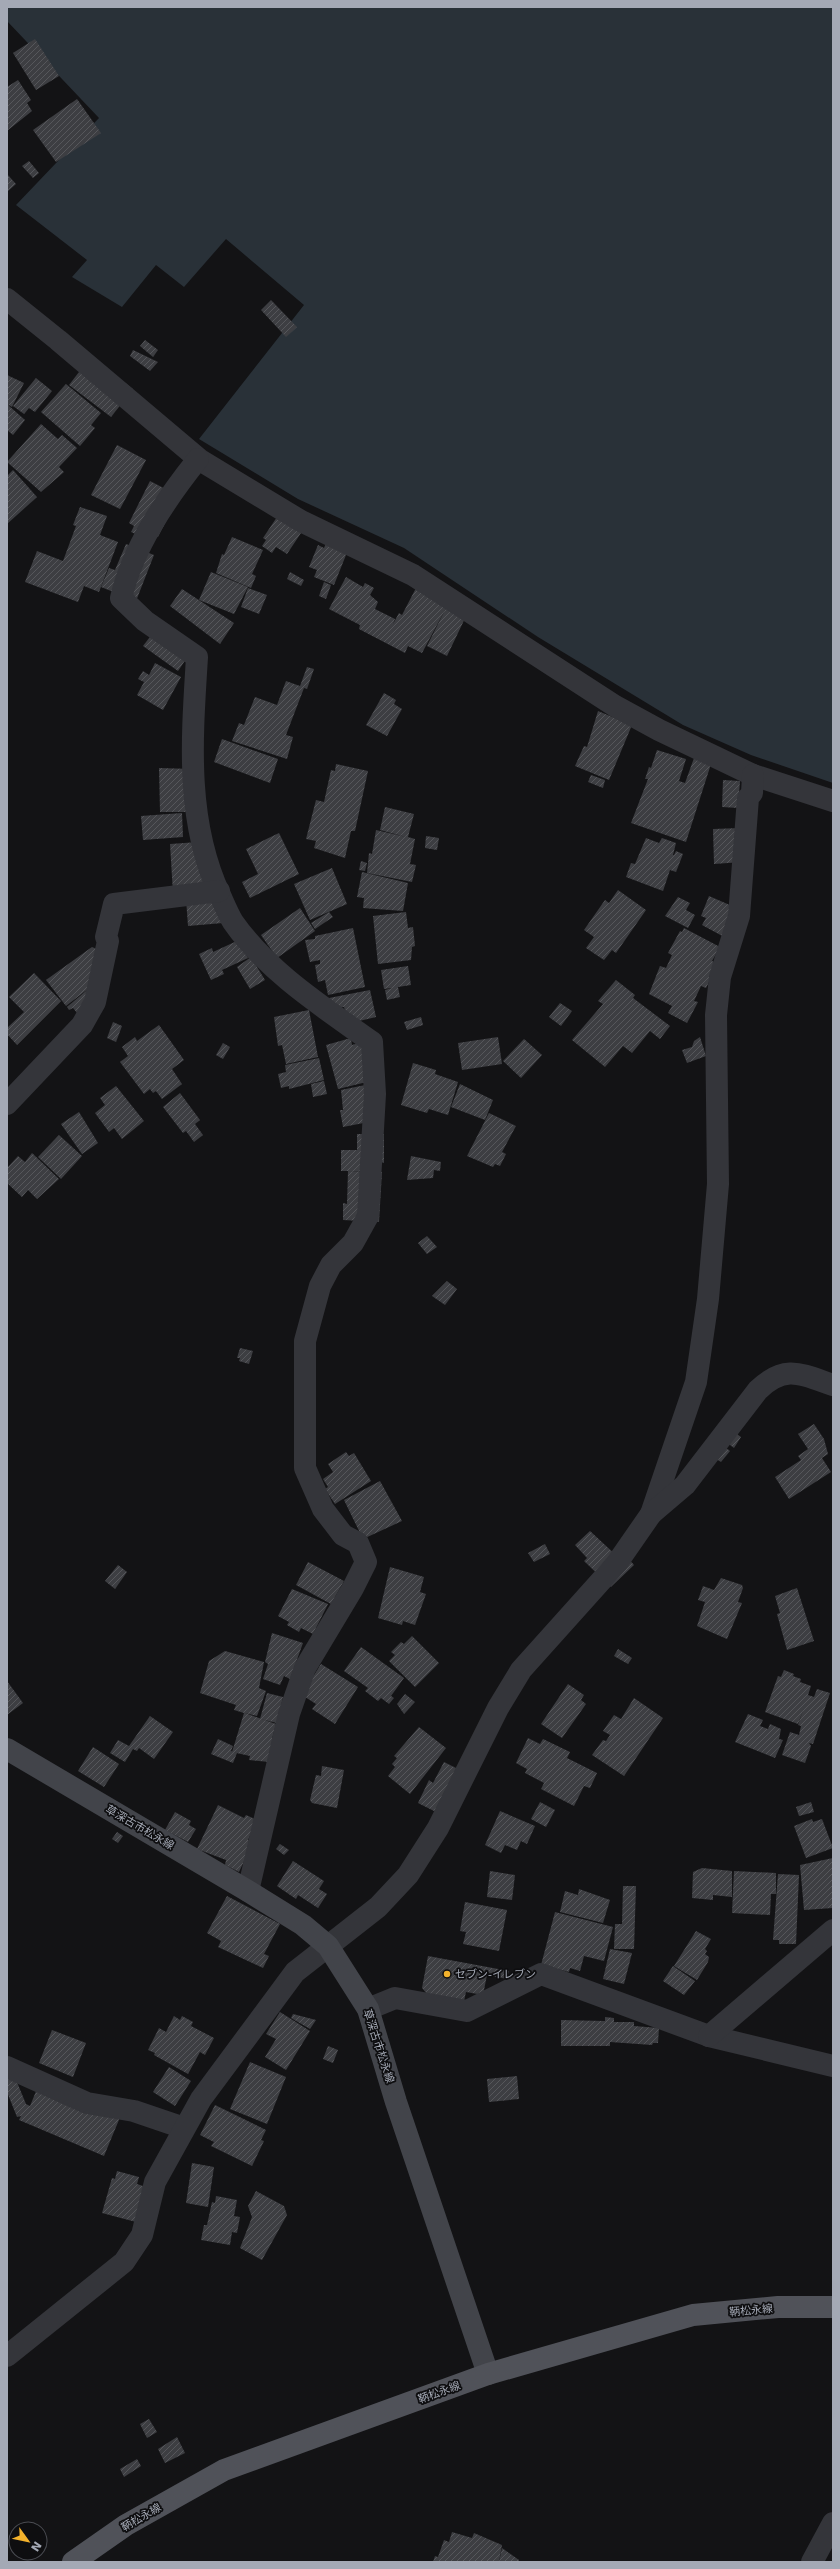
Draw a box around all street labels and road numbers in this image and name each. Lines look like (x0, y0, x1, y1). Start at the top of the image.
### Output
street label: 草深古市松永線 (103, 1803, 176, 1852)
street label: 草深古市松永線 (360, 2008, 397, 2085)
street label: 鞆松永線 (729, 2302, 774, 2319)
street label: 鞆松永線 (416, 2379, 462, 2406)
street label: 鞆松永線 (119, 2501, 164, 2534)

